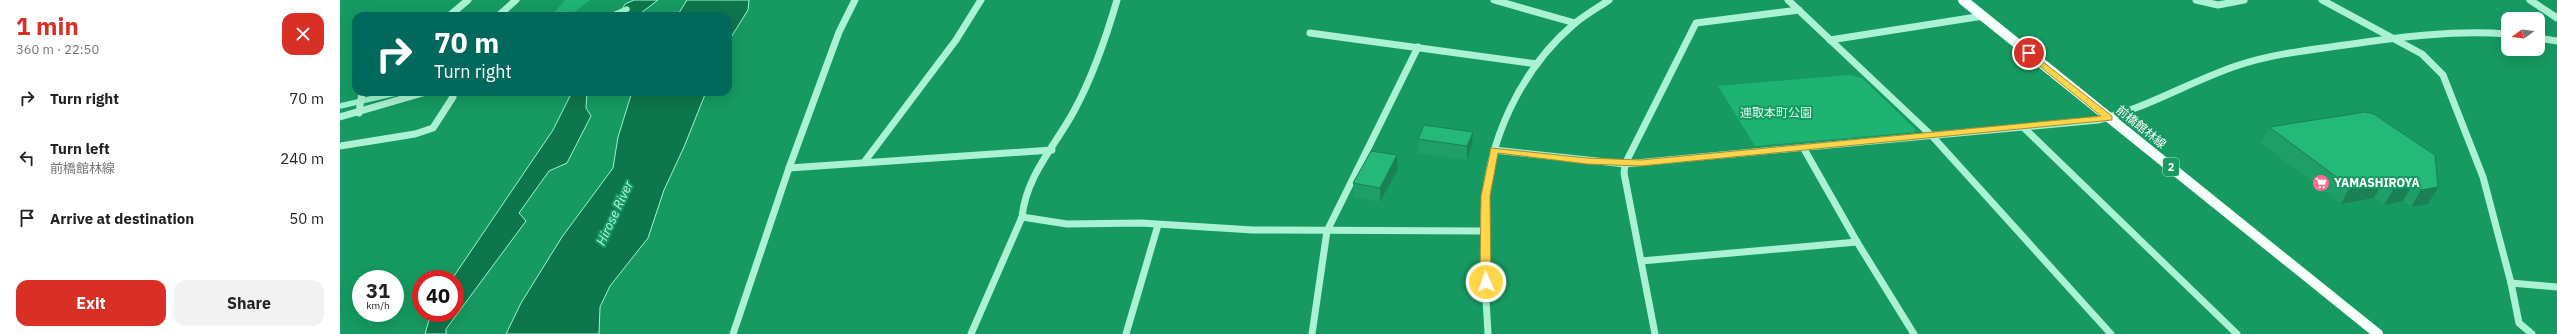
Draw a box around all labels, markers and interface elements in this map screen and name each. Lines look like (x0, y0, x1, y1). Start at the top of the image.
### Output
text: 1 min (16, 10, 79, 42)
north arrow (2501, 12, 2545, 56)
map controls (2501, 12, 2545, 56)
button: close (282, 13, 324, 55)
text: 70 m (434, 24, 499, 61)
icon: right (368, 28, 420, 80)
pin (2012, 36, 2046, 70)
text: 360 m · 22:50 (16, 41, 99, 58)
icon: arrive (2018, 42, 2040, 64)
text: Turn right (434, 60, 512, 83)
icon: right (16, 87, 38, 109)
text: Turn right (50, 89, 119, 108)
text: 70 m (289, 89, 324, 108)
street label: 前橋館林線 (2113, 102, 2169, 151)
park label: 連取本町公園 (1740, 105, 1812, 120)
text: Turn left (50, 139, 110, 158)
icon: left (16, 147, 38, 169)
text: 240 m (280, 149, 324, 168)
road number: 2 (2163, 158, 2179, 176)
text: 前橋館林線 (50, 160, 115, 177)
supermarket icon: YAMASHIROYA (2311, 173, 2331, 193)
place label: YAMASHIROYA (2334, 175, 2420, 190)
water label: Hirose River (592, 177, 637, 248)
icon: arrive (16, 207, 38, 229)
text: Arrive at destination (50, 209, 194, 228)
text: 50 m (289, 209, 324, 228)
position arrow (1465, 261, 1507, 303)
speed limit sign: 40 (412, 270, 464, 322)
text: 31 (366, 277, 390, 304)
button: Exit (16, 280, 166, 326)
button: Share (174, 280, 324, 326)
text: km/h (366, 299, 390, 312)

